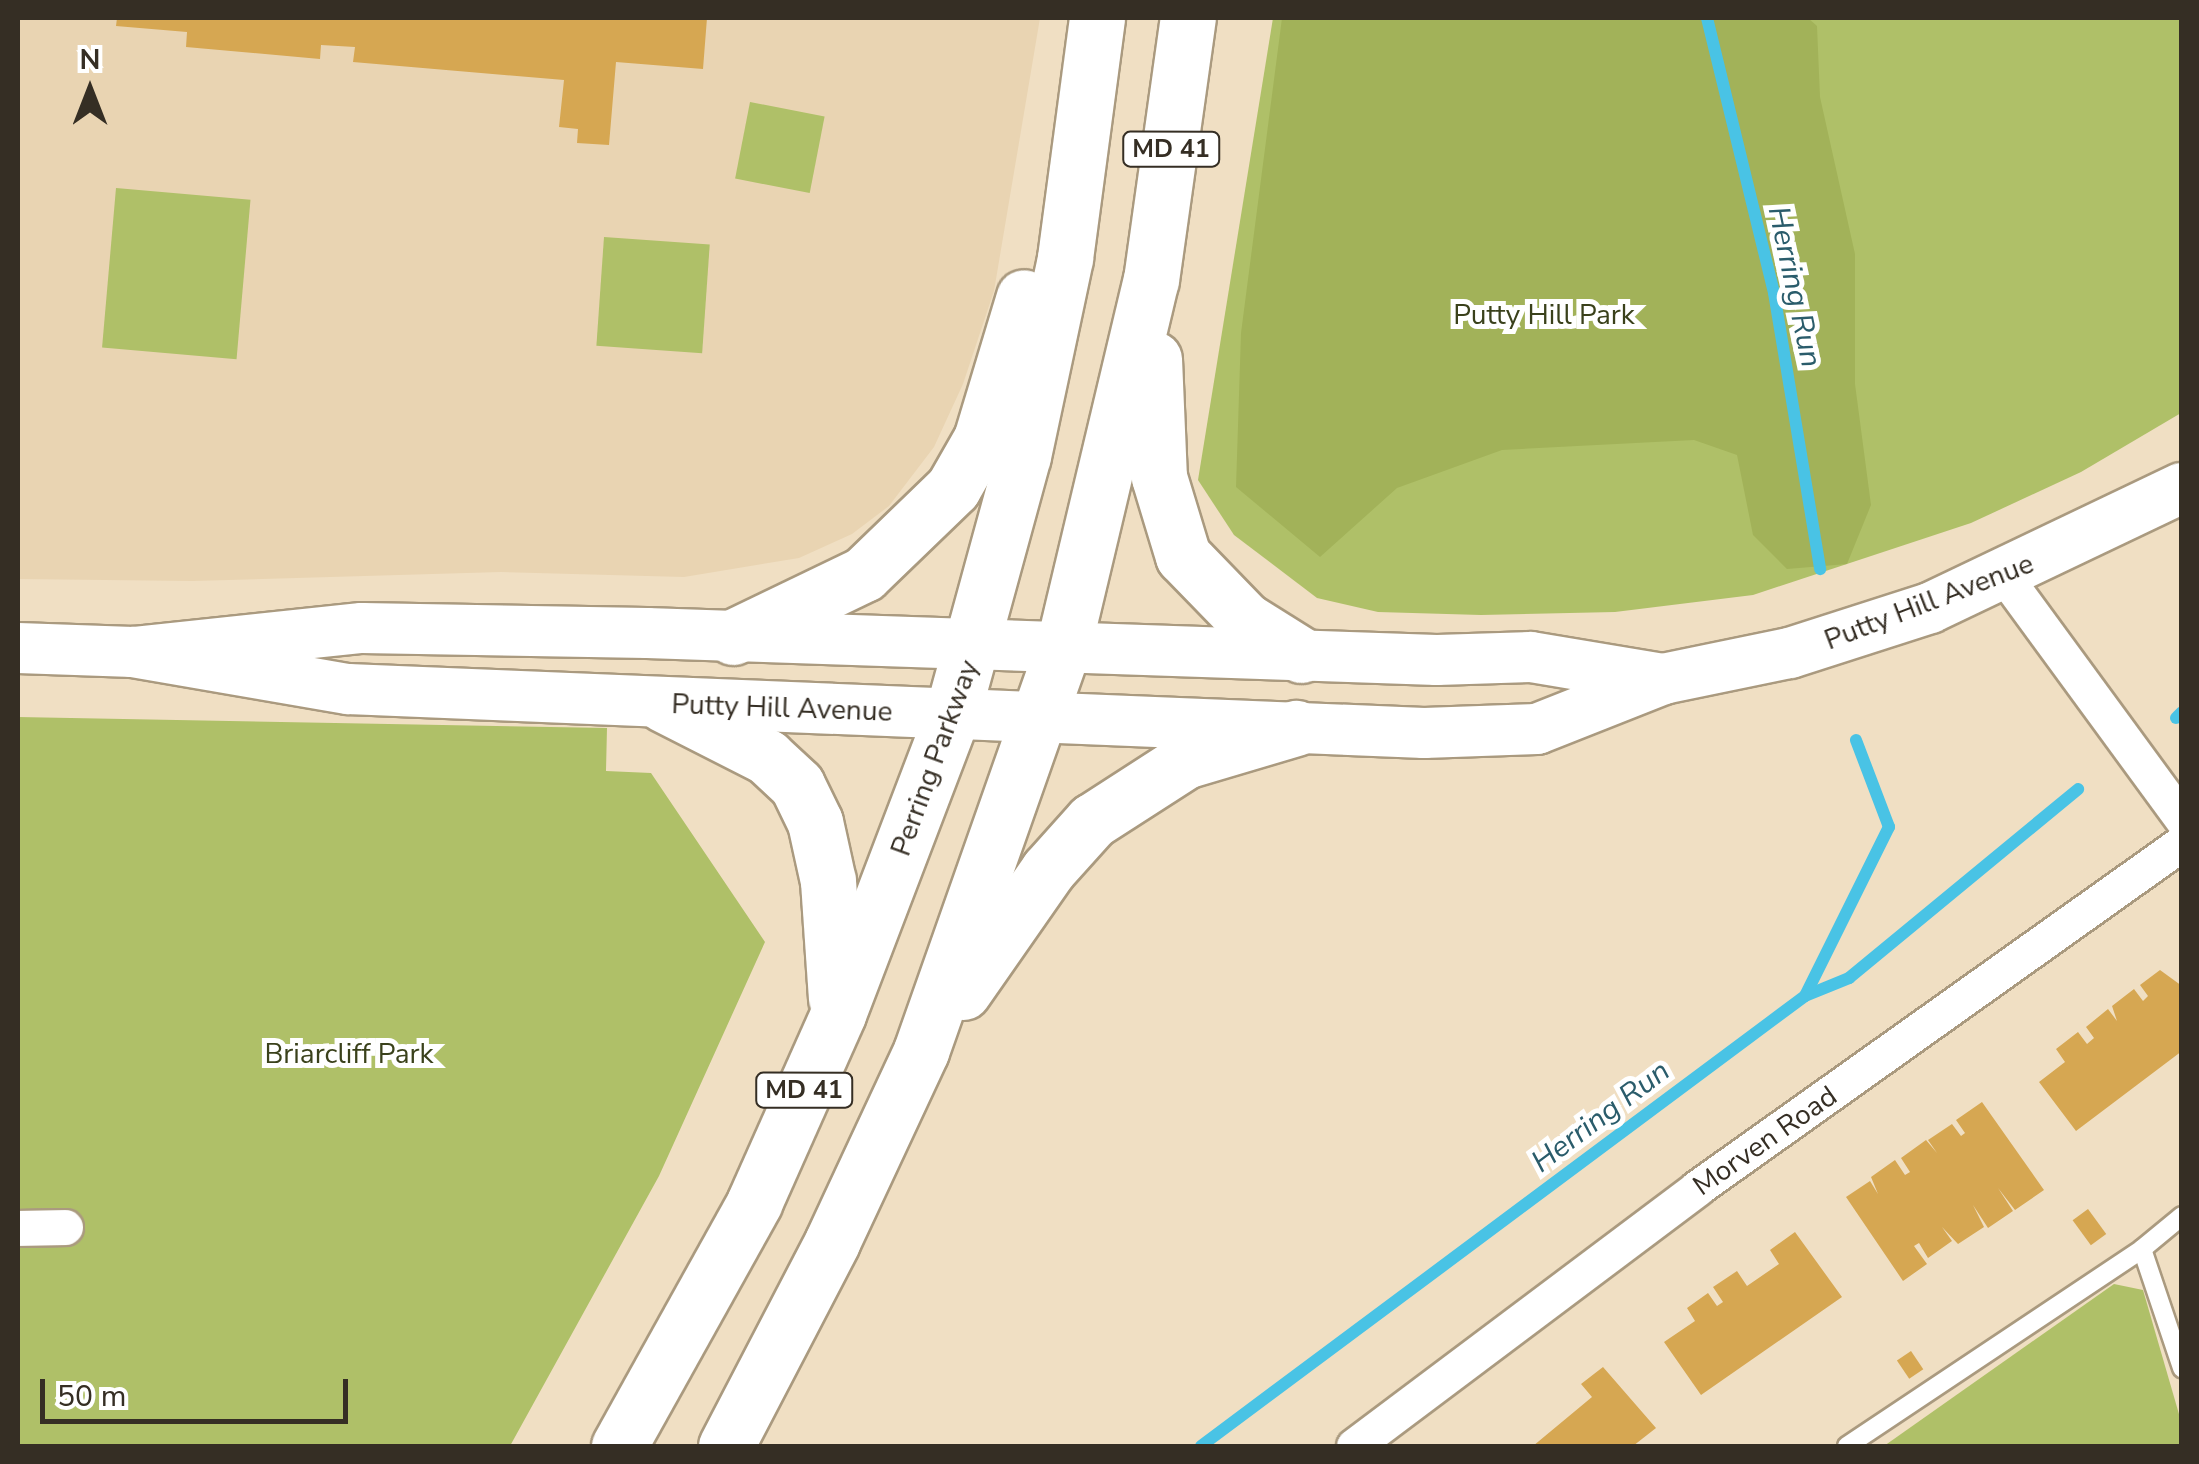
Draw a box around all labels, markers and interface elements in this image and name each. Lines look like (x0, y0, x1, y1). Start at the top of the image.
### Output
north arrow (40, 40, 140, 140)
text: N (80, 41, 100, 79)
road number: MD 41 (1121, 129, 1221, 169)
water label: Herring Run (1759, 203, 1829, 371)
park label: Putty Hill Park (1453, 298, 1635, 332)
street label: Putty Hill Avenue (1820, 547, 2038, 657)
street label: Perring Parkway (884, 656, 986, 860)
street label: Putty Hill Avenue (671, 687, 893, 729)
park label: Briarcliff Park (264, 1037, 434, 1071)
water label: Herring Run (1525, 1053, 1677, 1181)
road number: MD 41 (754, 1070, 854, 1110)
street label: Morven Road (1687, 1079, 1843, 1203)
scale bar (45, 1359, 352, 1421)
text: 50 m (57, 1376, 126, 1417)

